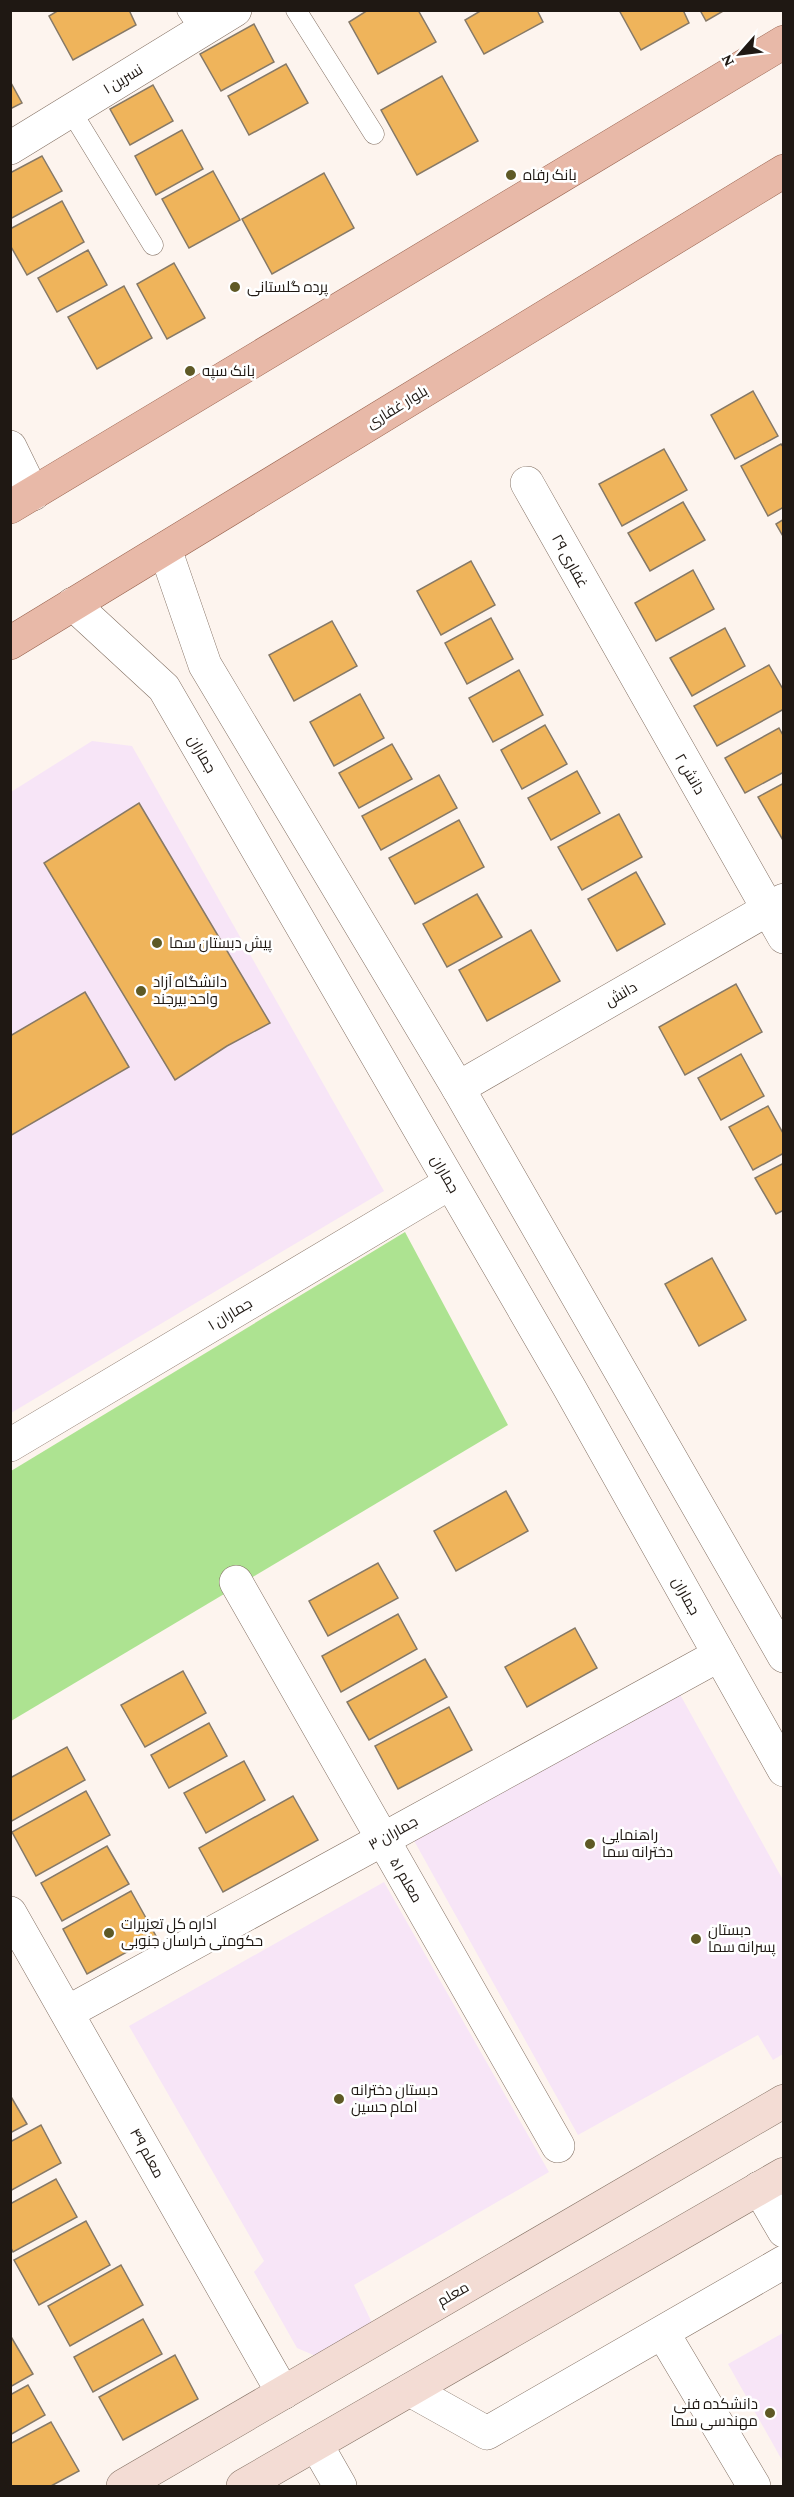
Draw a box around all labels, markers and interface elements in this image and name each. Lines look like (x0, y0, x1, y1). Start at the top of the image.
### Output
north arrow (710, 24, 770, 84)
text: N (717, 52, 737, 70)
street label: نسرین ۱ (100, 61, 147, 99)
place label: بانک رفاه (523, 167, 577, 184)
marker: بانک رفاه (504, 168, 518, 182)
place label: پرده گلستانی (247, 279, 328, 297)
marker: پرده گلستانی (228, 280, 242, 294)
place label: بانک سپه (202, 363, 255, 381)
marker: بانک سپه (183, 364, 197, 378)
street label: بلوار غفاری (364, 383, 431, 433)
street label: غفاری ۲۹ (547, 531, 591, 592)
street label: جماران (183, 732, 219, 777)
street label: دانش ۲ (670, 751, 708, 798)
place label: پیش دبستان سما (169, 935, 272, 953)
marker: پیش دبستان سما (150, 936, 164, 950)
place label: دانشگاه آزاد واحد بیرجند (153, 974, 227, 1008)
street label: دانش (602, 979, 641, 1011)
marker: دانشگاه آزاد واحد بیرجند (134, 984, 148, 998)
street label: جماران (426, 1152, 462, 1197)
street label: جماران ۱ (205, 1295, 256, 1335)
street label: جماران (667, 1574, 703, 1619)
street label: جماران ۳ (366, 1813, 421, 1855)
place label: راهنمایی دخترانه سما (602, 1827, 673, 1861)
marker: راهنمایی دخترانه سما (583, 1837, 597, 1851)
street label: معلم ۵۱ (385, 1855, 425, 1906)
place label: اداره کل تعزیرات حکومتی خراسان جنوبی (121, 1916, 263, 1951)
place label: دبستان پسرانه سما (708, 1922, 776, 1957)
marker: اداره کل تعزیرات حکومتی خراسان جنوبی (102, 1926, 116, 1940)
marker: دبستان پسرانه سما (689, 1932, 703, 1946)
place label: دبستان دخترانه امام حسین (351, 2082, 438, 2117)
marker: دبستان دخترانه امام حسین (332, 2092, 346, 2106)
street label: معلم ۴۹ (125, 2125, 167, 2182)
street label: معلم (434, 2279, 473, 2311)
place label: دانشکده فنی مهندسی سما (671, 2396, 758, 2431)
marker: دانشکده فنی مهندسی سما (763, 2406, 777, 2420)

